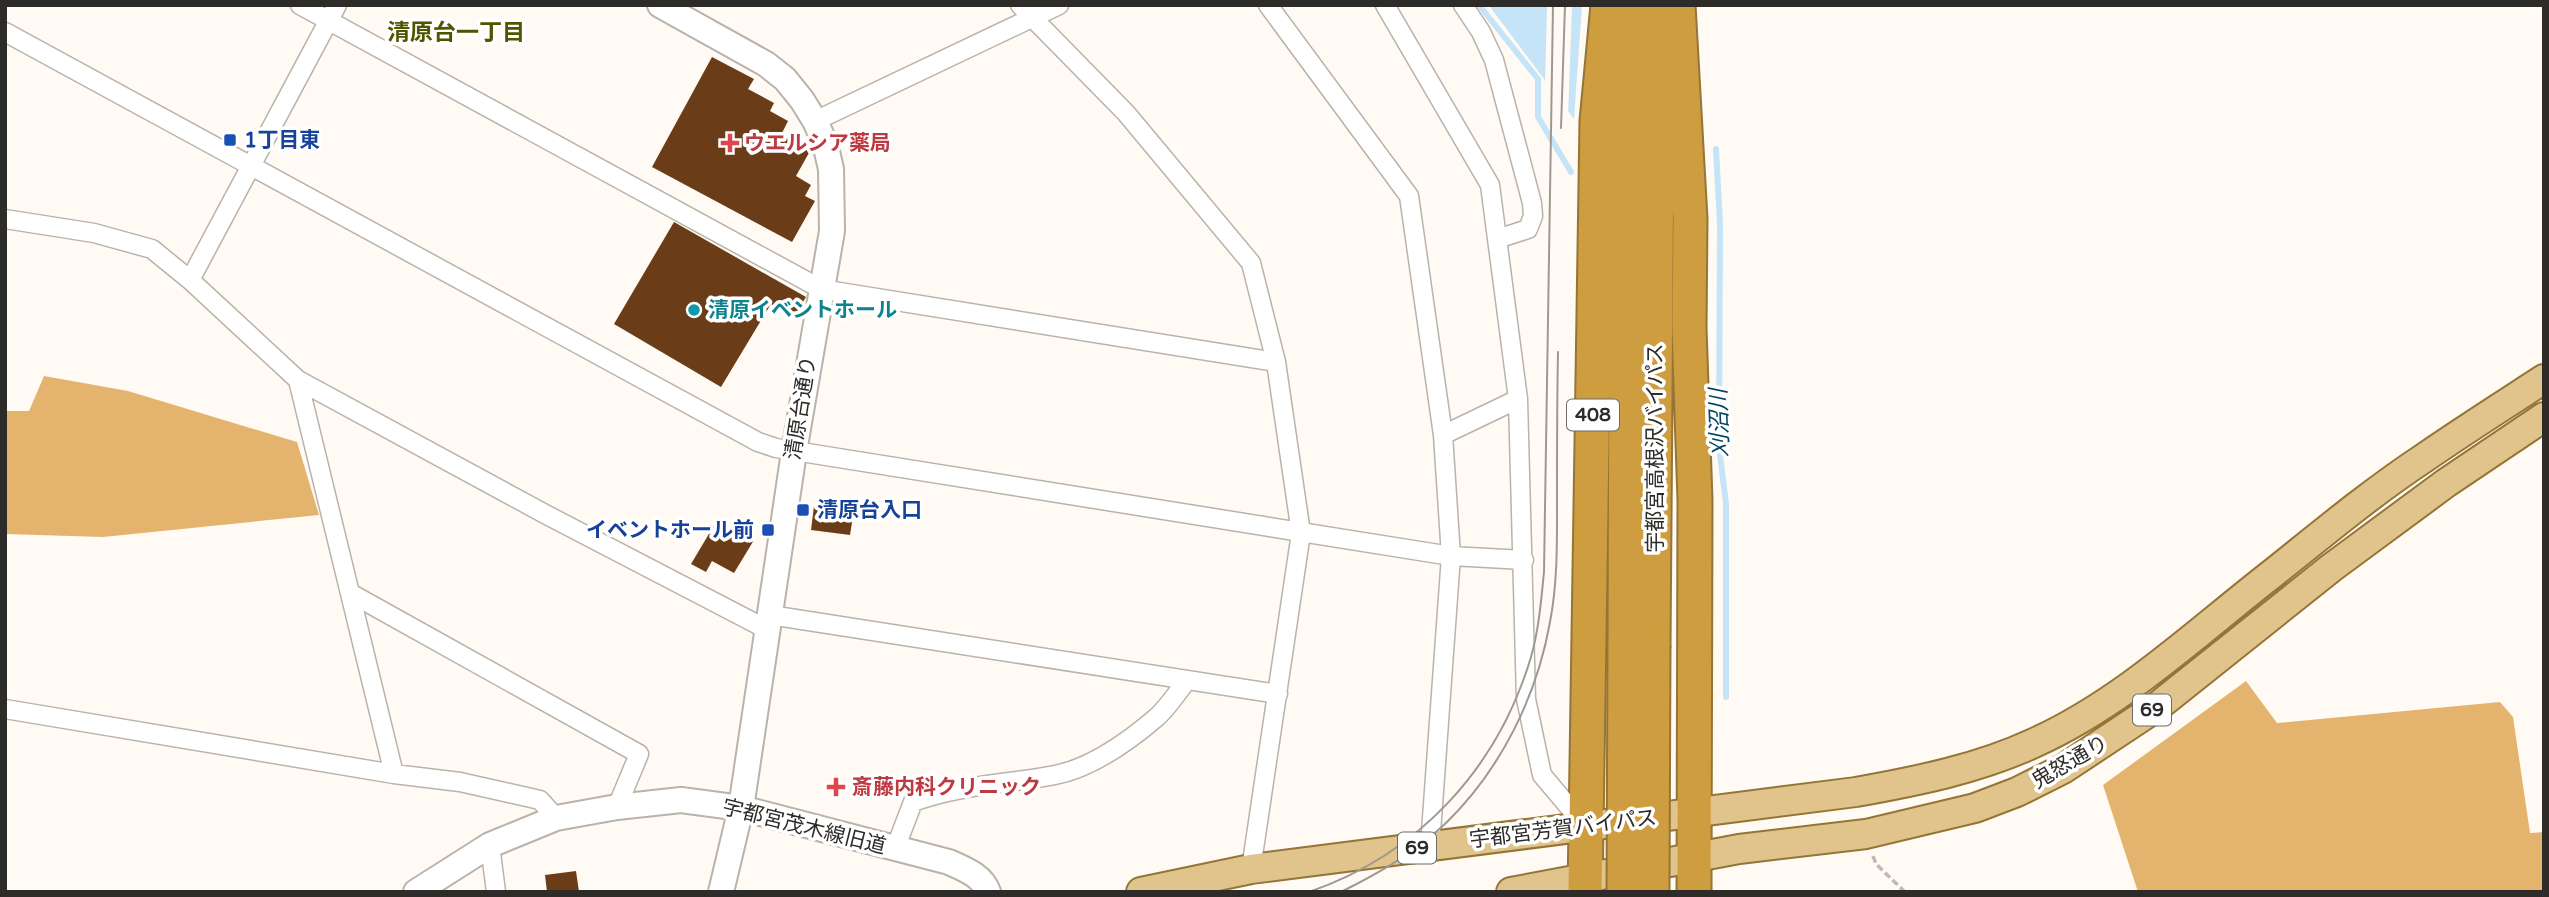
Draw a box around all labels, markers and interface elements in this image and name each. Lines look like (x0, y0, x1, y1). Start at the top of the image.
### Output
district label: 清原台一丁目 (387, 19, 525, 47)
place label: 1丁目東 (244, 128, 320, 153)
place label: ウエルシア薬局 (744, 131, 891, 156)
marker: 1丁目東 (222, 132, 238, 148)
marker: ウエルシア薬局 (722, 135, 738, 151)
place label: 清原イベントホール (708, 298, 897, 323)
marker: 清原イベントホール (686, 302, 702, 318)
street label: 宇都宮高根沢バイパス (1643, 343, 1668, 553)
street label: 清原台通り (780, 354, 822, 462)
water label: 刈沼川 (1705, 385, 1735, 458)
road number: 408 (1567, 400, 1619, 430)
place label: 清原台入口 (817, 498, 922, 523)
marker: 清原台入口 (795, 502, 811, 518)
place label: イベントホール前 (586, 518, 754, 543)
marker: イベントホール前 (760, 522, 776, 538)
road number: 69 (2133, 694, 2171, 726)
street label: 鬼怒通り (2027, 730, 2113, 794)
place label: 斎藤内科クリニック (852, 775, 1041, 800)
marker: 斎藤内科クリニック (826, 777, 846, 797)
street label: 宇都宮茂木線旧道 (719, 795, 889, 859)
street label: 宇都宮芳賀バイパス (1468, 805, 1658, 853)
road number: 69 (1398, 832, 1436, 863)

